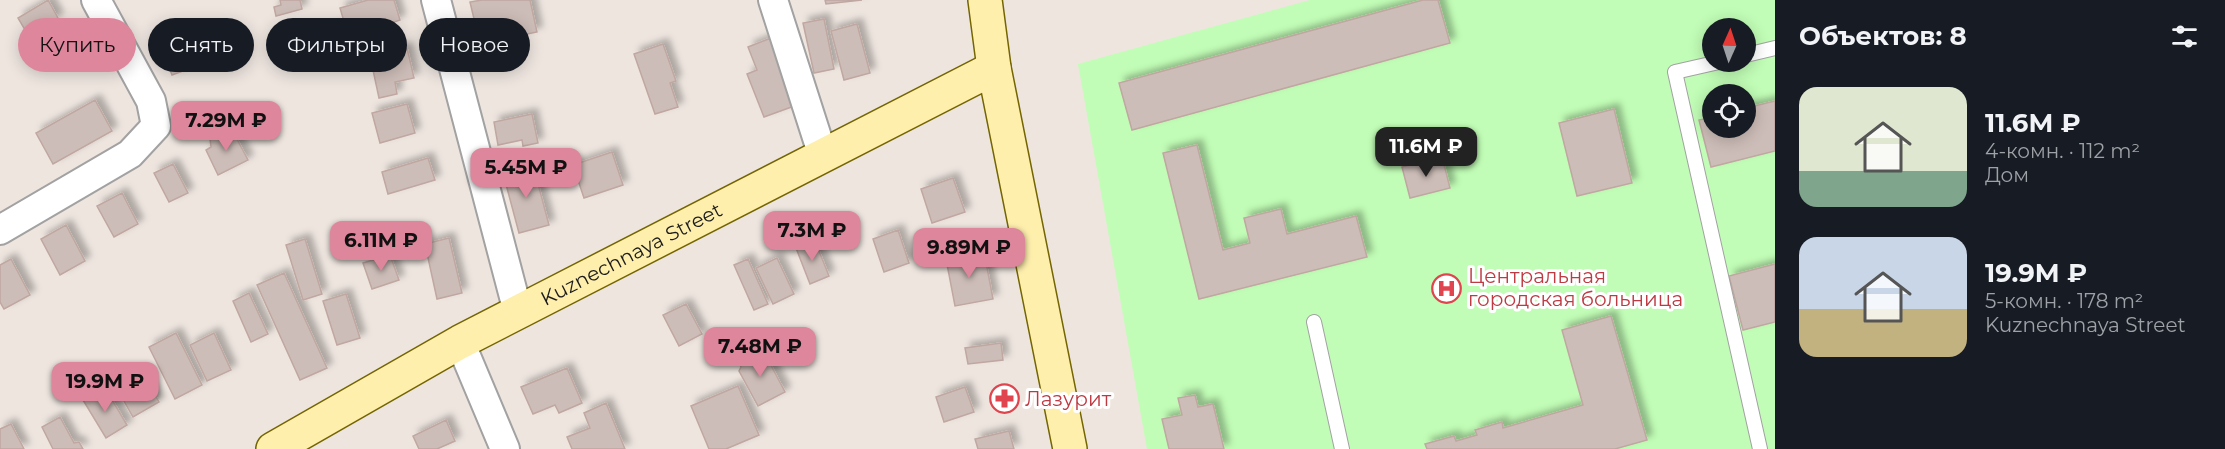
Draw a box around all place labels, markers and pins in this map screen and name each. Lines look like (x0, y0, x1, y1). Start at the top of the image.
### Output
pin: 7.29M ₽ (171, 101, 281, 152)
pin: 11.6M ₽ (1371, 127, 1481, 178)
pin: 5.45M ₽ (471, 148, 581, 199)
pin: 7.3M ₽ (763, 211, 861, 262)
pin: 6.11M ₽ (326, 221, 436, 272)
pin: 9.89M ₽ (914, 228, 1024, 279)
place label: Центральная городская больница (1468, 264, 1683, 311)
hospital icon: Центральная городская больница (1431, 272, 1463, 304)
pin: 7.48M ₽ (705, 327, 815, 378)
pin: 19.9M ₽ (50, 362, 160, 413)
pharmacy icon: Лазурит (988, 383, 1020, 415)
place label: Лазурит (1025, 387, 1112, 411)

